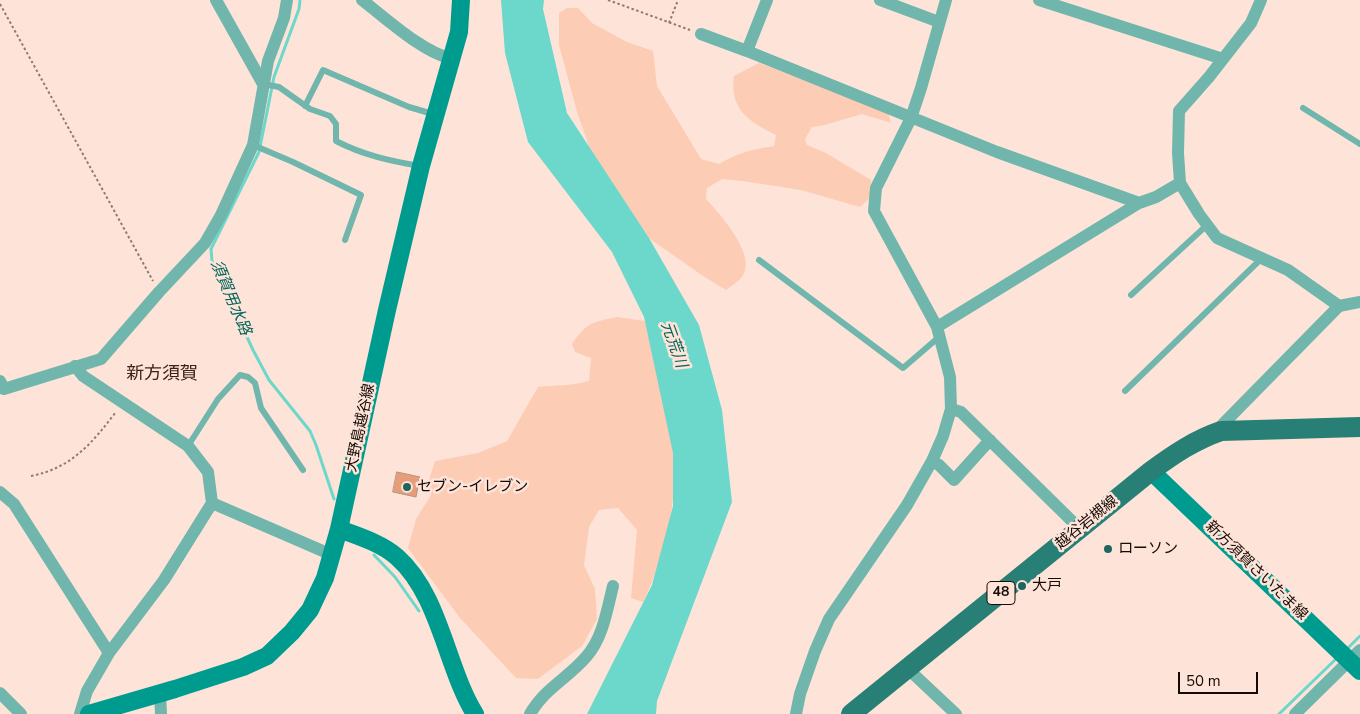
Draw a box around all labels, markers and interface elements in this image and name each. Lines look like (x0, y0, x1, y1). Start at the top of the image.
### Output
water label: 須賀用水路 (206, 257, 254, 339)
water label: 元荒川 (656, 319, 690, 371)
district label: 新方須賀 (126, 364, 198, 386)
street label: 大野島越谷線 (343, 382, 379, 474)
place label: セブン-イレブン (417, 478, 528, 496)
marker: セブン-イレブン (401, 481, 413, 493)
street label: 越谷岩槻線 (1052, 492, 1122, 554)
street label: 新方須賀さいたま線 (1201, 518, 1311, 624)
place label: ローソン (1118, 540, 1178, 558)
marker: ローソン (1102, 543, 1114, 555)
place label: 大戸 (1032, 577, 1062, 595)
marker: 大戸 (1016, 580, 1028, 592)
road number: 48 (987, 582, 1015, 604)
scale bar (1180, 662, 1260, 694)
text: 50 m (1186, 671, 1221, 691)

